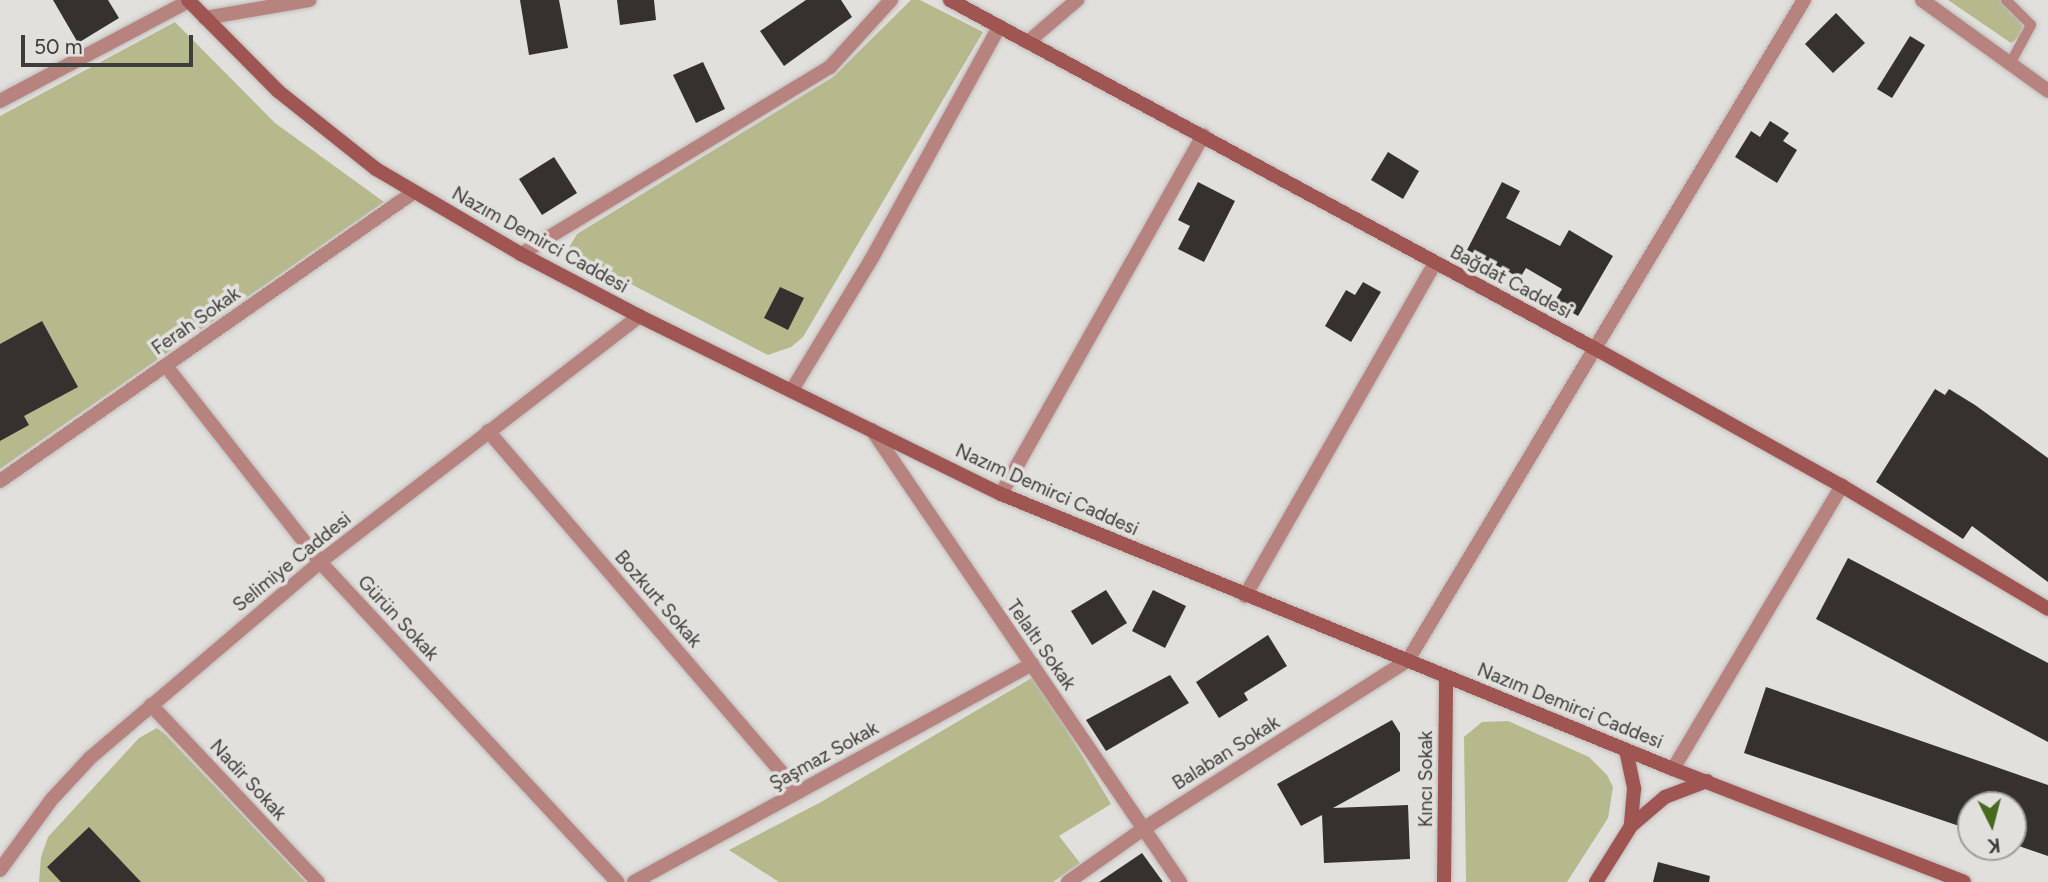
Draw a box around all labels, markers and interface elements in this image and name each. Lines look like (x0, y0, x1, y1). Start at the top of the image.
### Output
scale bar (24, 21, 196, 65)
text: 50 m (34, 34, 83, 59)
street label: Nazım Demirci Caddesi (448, 182, 632, 298)
street label: Bağdat Caddesi (1446, 240, 1576, 324)
street label: Ferah Sokak (147, 282, 245, 360)
street label: Nazım Demirci Caddesi (952, 439, 1142, 541)
street label: Selimiye Caddesi (228, 507, 356, 617)
street label: Bozkurt Sokak (610, 546, 706, 652)
street label: Gürün Sokak (353, 571, 443, 665)
street label: Telaltı Sokak (1002, 596, 1080, 694)
street label: Nazım Demirci Caddesi (1474, 658, 1666, 754)
street label: Balaban Sokak (1168, 711, 1284, 795)
street label: Şaşmaz Sokak (766, 717, 882, 795)
street label: Kıncı Sokak (1415, 731, 1437, 827)
street label: Nadir Sokak (205, 735, 291, 825)
north arrow (1957, 791, 2027, 861)
text: K (1987, 833, 2002, 857)

